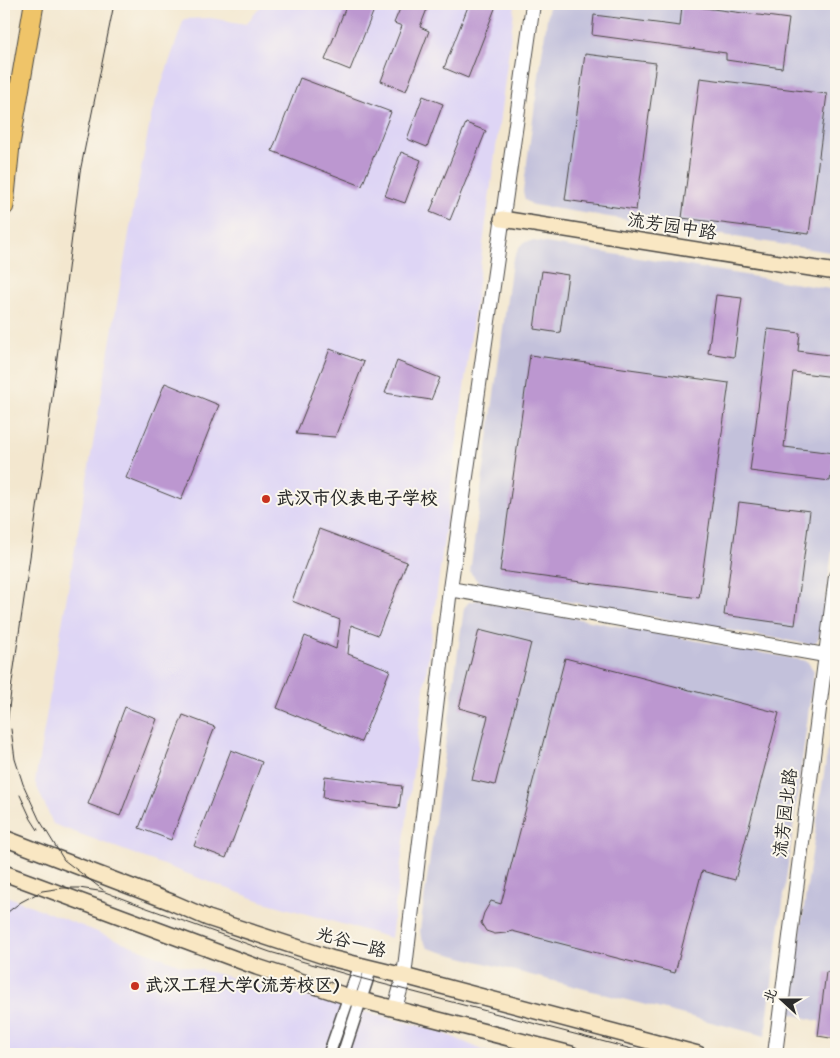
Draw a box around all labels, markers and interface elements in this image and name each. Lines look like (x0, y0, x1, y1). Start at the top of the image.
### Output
street label: 流芳园中路 (626, 208, 718, 246)
place label: 武汉市仪表电子学校 (276, 487, 438, 511)
marker: 武汉市仪表电子学校 (260, 493, 272, 505)
street label: 流芳园北路 (769, 767, 803, 859)
street label: 光谷一路 (313, 922, 389, 964)
place label: 武汉工程大学(流芳校区) (145, 974, 340, 998)
north arrow (758, 976, 808, 1026)
marker: 武汉工程大学(流芳校区) (129, 980, 141, 992)
text: 北 (760, 986, 782, 1005)

